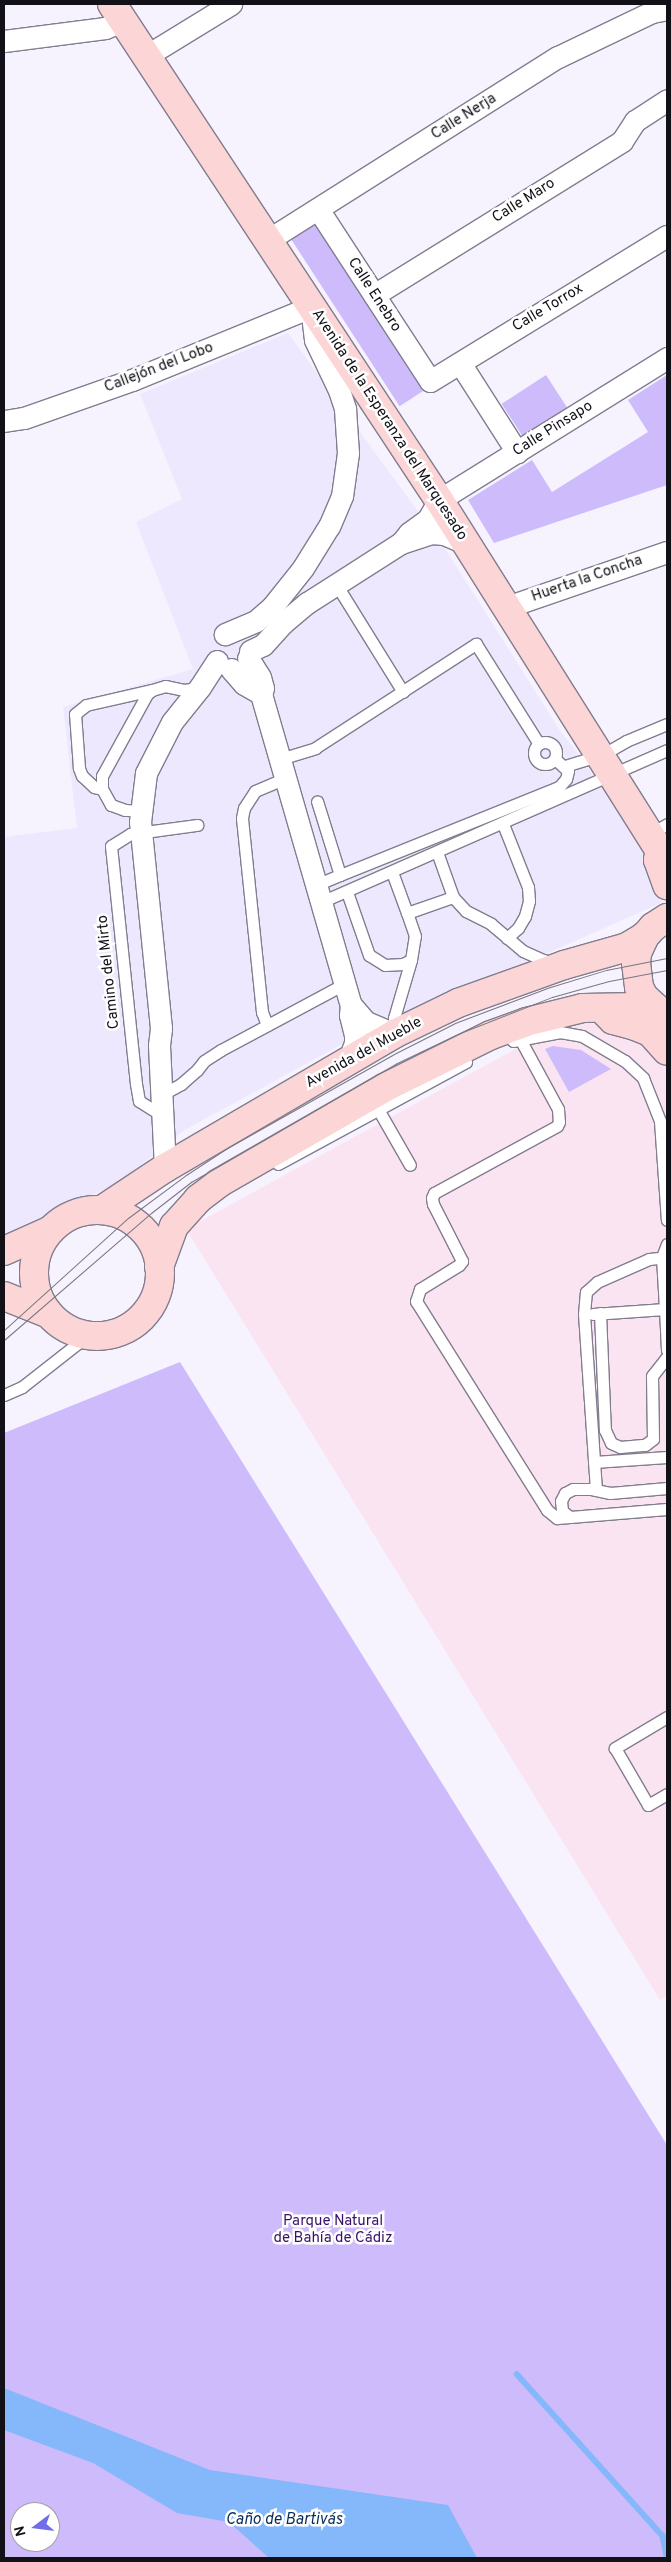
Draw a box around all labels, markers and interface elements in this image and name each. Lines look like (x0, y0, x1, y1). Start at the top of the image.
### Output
street label: Calle Nerja (428, 90, 500, 144)
street label: Calle Maro (489, 175, 559, 227)
street label: Calle Enebro (343, 255, 405, 335)
street label: Calle Torrox (509, 280, 587, 336)
street label: Avenida de la Esperanza del Marquesado (307, 306, 471, 544)
street label: Callejón del Lobo (102, 339, 216, 397)
street label: Calle Pinsapo (510, 397, 596, 461)
street label: Huerta la Concha (529, 552, 645, 606)
street label: Camino del Mirto (94, 914, 124, 1030)
street label: Avenida del Mueble (303, 1014, 425, 1092)
park label: Parque Natural de Bahía de Cádiz (274, 2212, 392, 2247)
north arrow (10, 2502, 60, 2552)
water label: Caño de Bartivás (225, 2510, 343, 2530)
text: N (11, 2524, 31, 2538)

